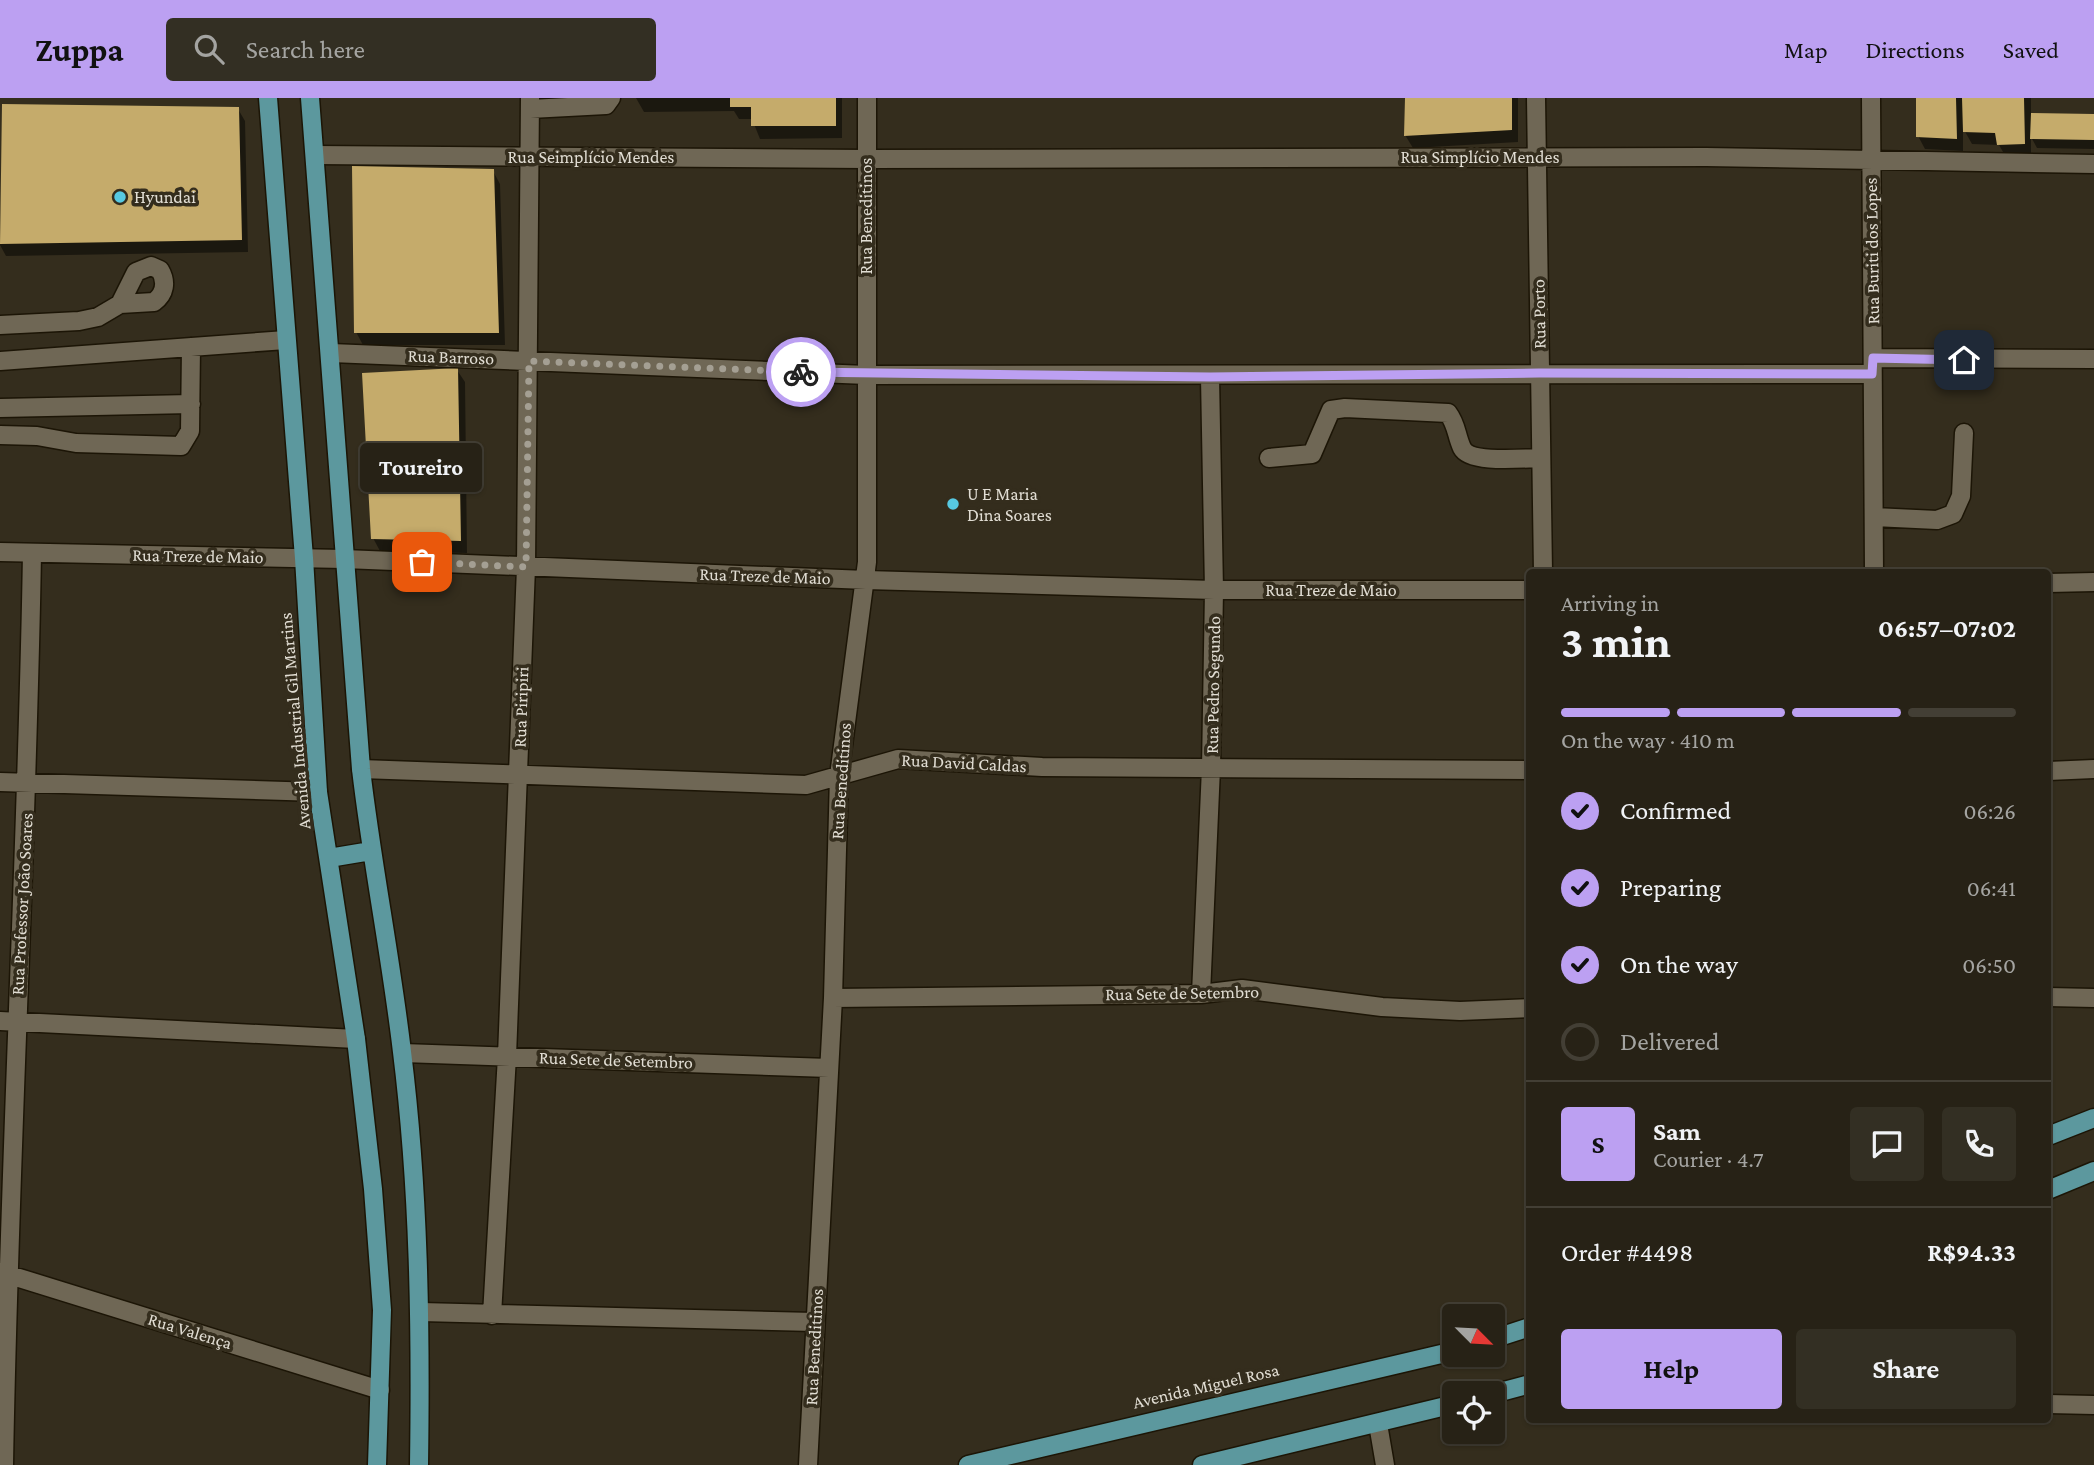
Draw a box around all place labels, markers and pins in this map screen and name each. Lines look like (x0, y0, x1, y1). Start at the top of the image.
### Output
place label: Hyundai (134, 187, 196, 207)
marker: Hyundai (112, 189, 128, 205)
pin (1934, 330, 1994, 390)
callout: Toureiro (361, 443, 483, 492)
place label: U E Maria Dina Soares (967, 484, 1052, 525)
marker: U E Maria Dina Soares (945, 496, 961, 512)
pin (392, 532, 452, 592)

